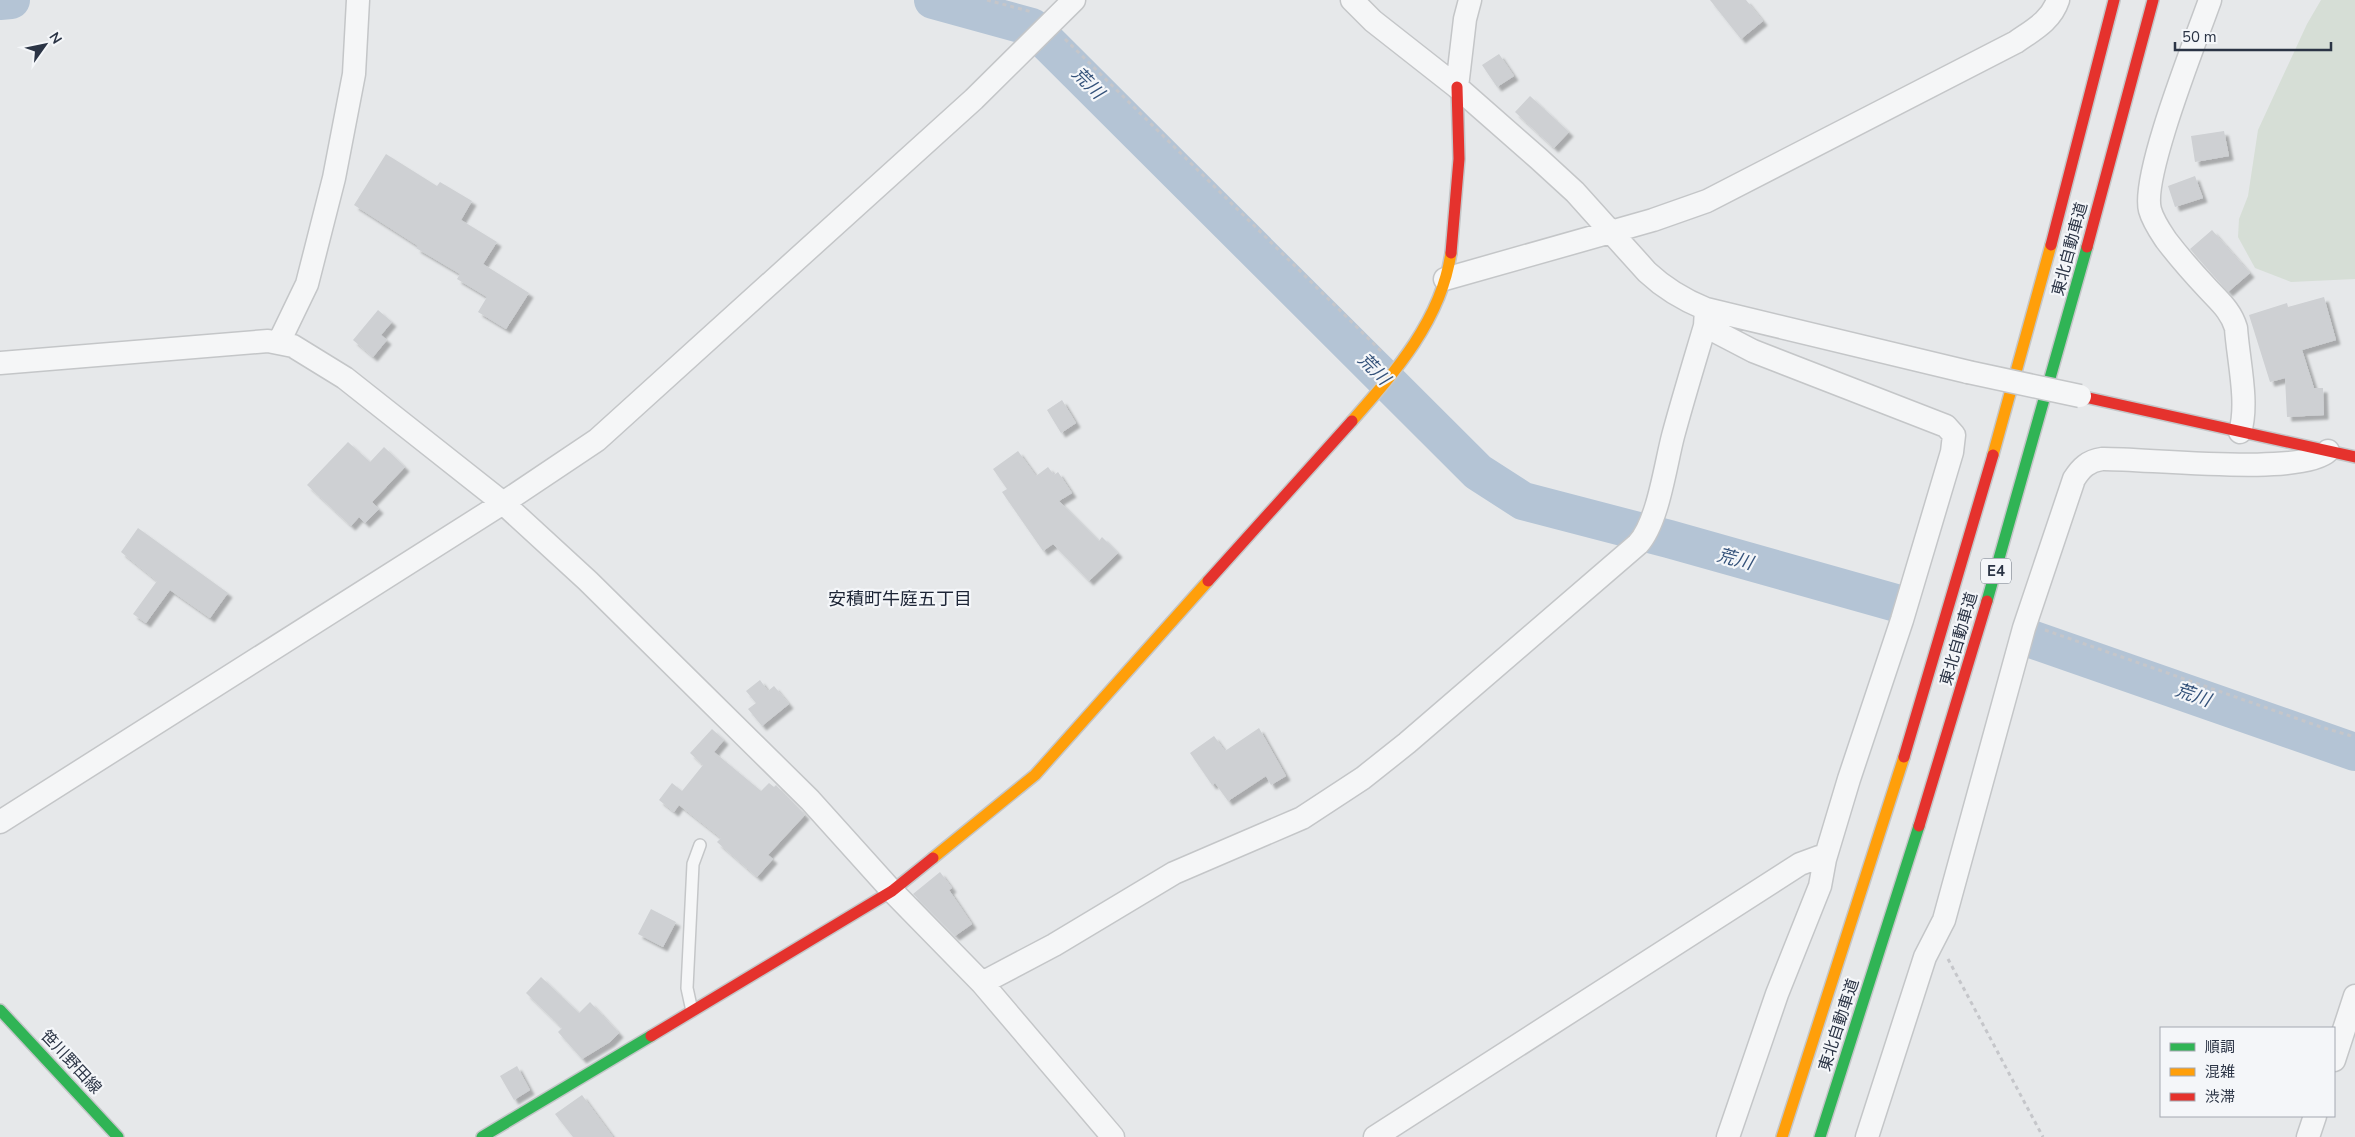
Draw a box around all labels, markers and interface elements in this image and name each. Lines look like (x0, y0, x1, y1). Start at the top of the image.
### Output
north arrow (20, 20, 70, 70)
scale bar (2175, 20, 2331, 52)
text: 50 m (2182, 27, 2217, 47)
text: N (45, 29, 66, 48)
water label: 荒川 (1067, 62, 1111, 106)
street label: 東北自動車道 (2047, 200, 2093, 298)
water label: 荒川 (1353, 348, 1397, 392)
water label: 荒川 (1715, 543, 1757, 576)
road number: E4 (1981, 558, 2011, 584)
district label: 安積町牛庭五丁目 (828, 587, 972, 611)
street label: 東北自動車道 (1935, 590, 1983, 688)
water label: 荒川 (2172, 678, 2216, 713)
street label: 東北自動車道 (1814, 976, 1864, 1074)
street label: 笹川野田線 (36, 1025, 106, 1099)
legend (2160, 1027, 2335, 1117)
text: 順調 (2205, 1037, 2235, 1057)
text: 混雑 (2205, 1062, 2235, 1082)
text: 渋滞 (2205, 1087, 2235, 1107)

